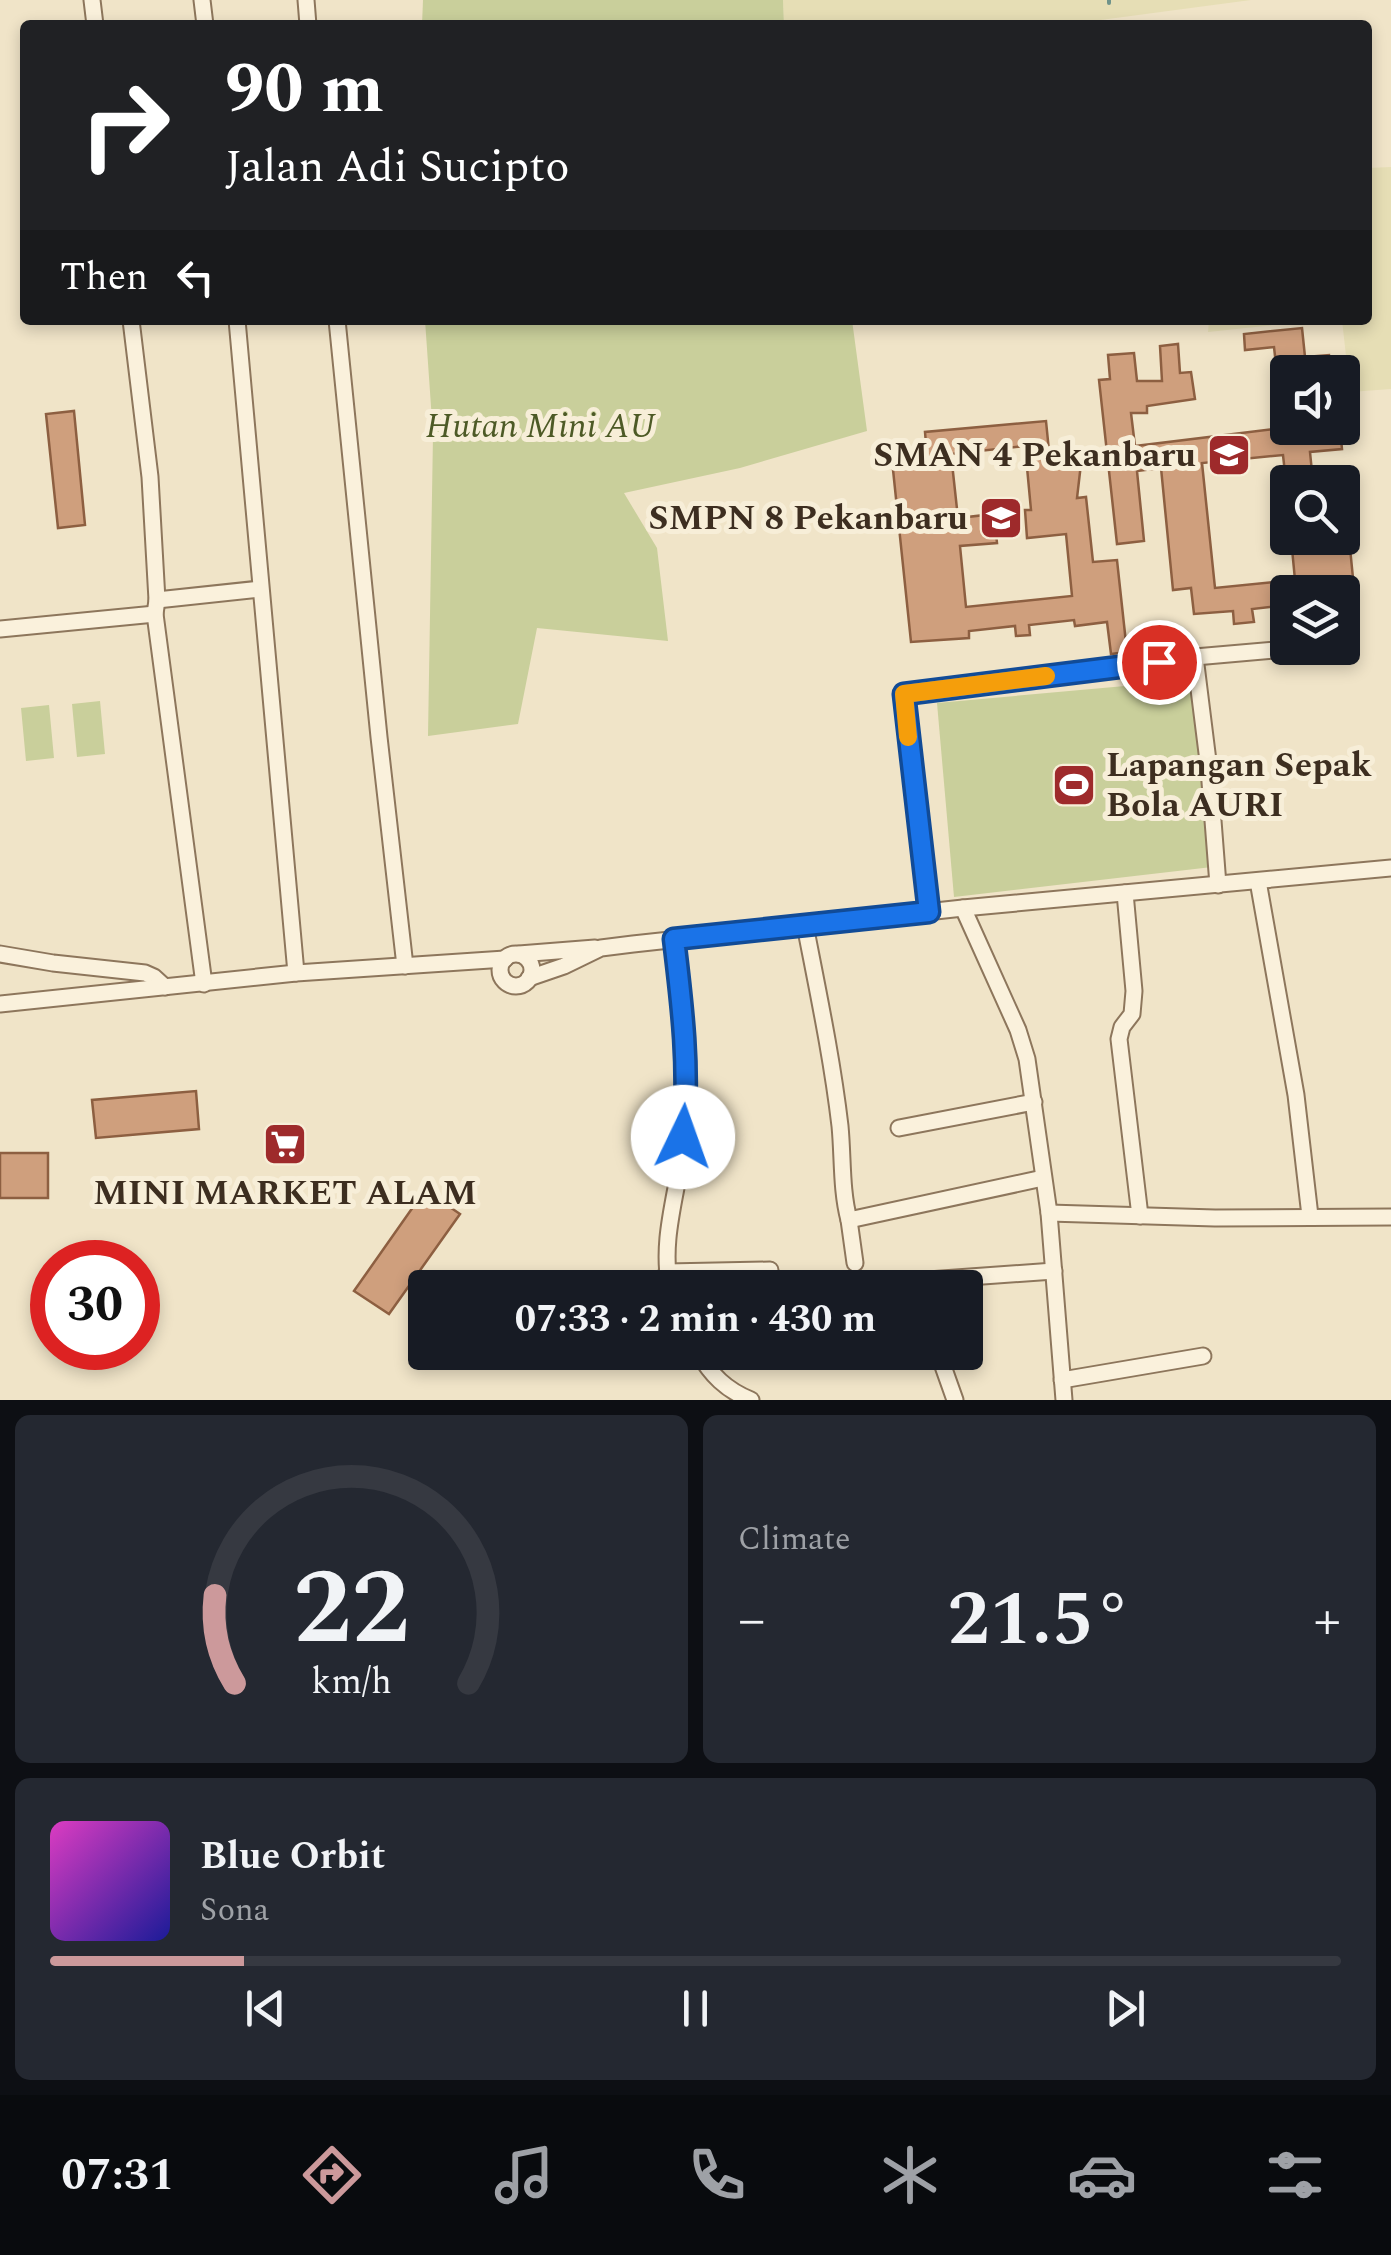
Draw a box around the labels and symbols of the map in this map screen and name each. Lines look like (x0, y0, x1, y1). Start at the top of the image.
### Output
park label: Hutan Mini AU (426, 400, 657, 453)
place label: SMAN 4 Pekanbaru (873, 429, 1196, 482)
school or university icon: SMAN 4 Pekanbaru (1206, 432, 1252, 478)
place label: SMPN 8 Pekanbaru (649, 492, 968, 545)
school or university icon: SMPN 8 Pekanbaru (978, 495, 1024, 541)
pin (1117, 620, 1202, 705)
place label: Lapangan Sepak Bola AURI (1106, 739, 1372, 832)
sports icon: Lapangan Sepak Bola AURI (1051, 762, 1097, 808)
position arrow (631, 1085, 735, 1189)
supermarket icon: MINI MARKET ALAM (262, 1121, 308, 1167)
place label: MINI MARKET ALAM (93, 1167, 477, 1220)
speed limit sign: 30 (30, 1240, 160, 1370)

